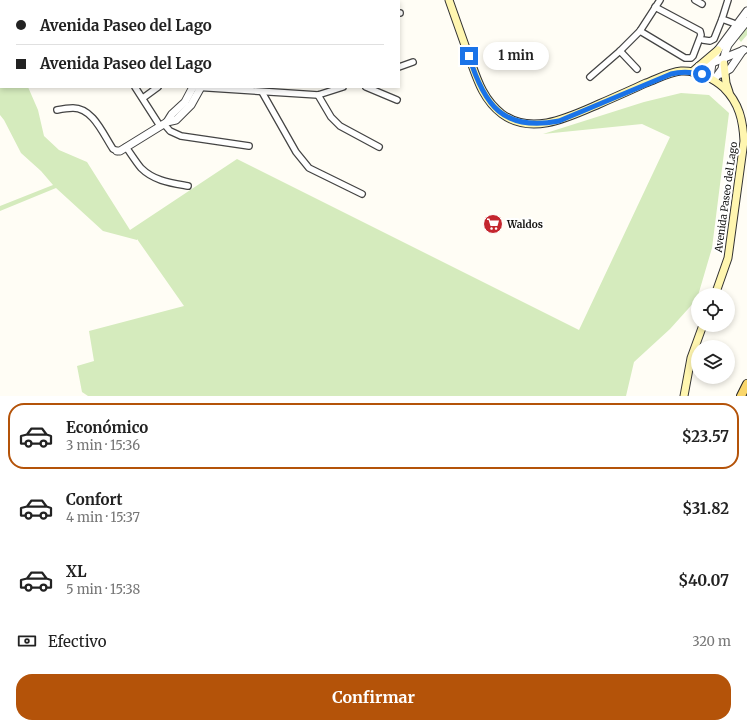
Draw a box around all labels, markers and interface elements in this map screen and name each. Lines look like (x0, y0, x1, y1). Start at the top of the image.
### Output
text: Avenida Paseo del Lago (40, 16, 212, 35)
callout: 1 min (483, 42, 549, 70)
route end (460, 47, 478, 65)
text: 1 min (498, 47, 534, 64)
text: Avenida Paseo del Lago (40, 54, 212, 73)
route start (693, 65, 711, 83)
street label: Avenida Paseo del Lago (712, 141, 740, 254)
supermarket icon: Waldos (482, 213, 504, 235)
place label: Waldos (506, 218, 543, 231)
map controls (691, 288, 735, 384)
button: locate (691, 288, 735, 332)
button: layers (691, 340, 735, 384)
icon: car (18, 418, 54, 454)
text: Económico (66, 418, 148, 437)
text: $23.57 (682, 427, 729, 446)
text: 3 min · 15:36 (66, 437, 140, 454)
icon: car (18, 490, 54, 526)
text: Confort (66, 490, 123, 509)
text: $31.82 (682, 499, 729, 518)
text: 4 min · 15:37 (66, 509, 140, 526)
icon: car (18, 562, 54, 598)
text: XL (66, 562, 87, 581)
text: $40.07 (678, 571, 729, 590)
text: 5 min · 15:38 (66, 581, 140, 598)
icon: cash (16, 630, 38, 652)
text: Efectivo (48, 632, 106, 651)
text: 320 m (692, 633, 731, 650)
button: Confirmar (16, 674, 731, 720)

